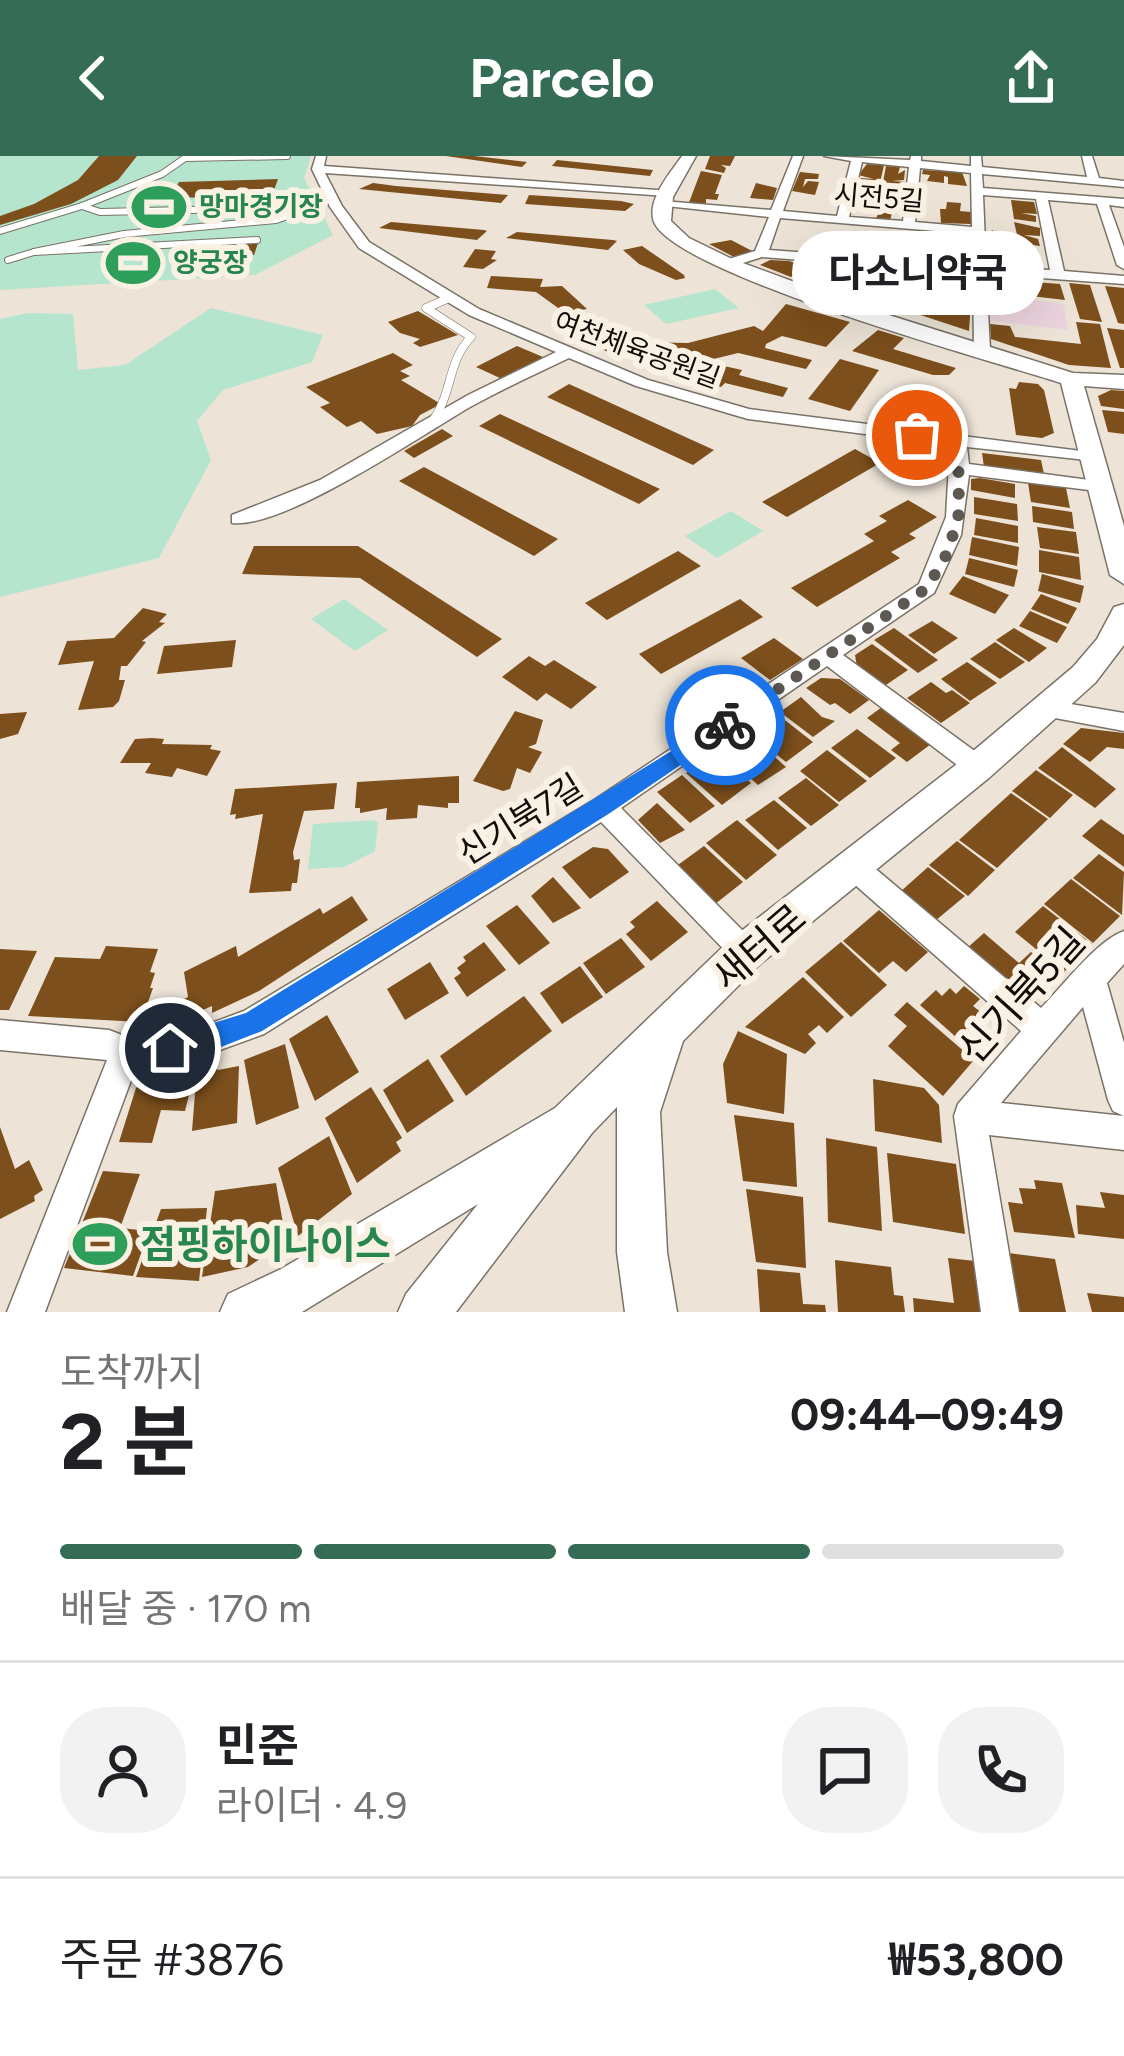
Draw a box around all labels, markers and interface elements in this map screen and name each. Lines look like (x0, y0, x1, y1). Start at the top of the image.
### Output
icon: back (60, 45, 126, 111)
icon: share (998, 45, 1064, 111)
text: Parcelo (469, 46, 655, 111)
street label: 시전5길 (833, 177, 925, 218)
sports icon: 망마경기장 (130, 178, 188, 236)
place label: 망마경기장 (199, 190, 323, 223)
callout: 다소니약국 (791, 231, 1043, 315)
sports icon: 양궁장 (104, 234, 162, 292)
place label: 양궁장 (173, 246, 248, 279)
text: 다소니약국 (828, 249, 1008, 296)
street label: 여천체육공원길 (550, 304, 725, 395)
pin (866, 384, 968, 486)
icon: bag (884, 402, 950, 468)
courier (665, 665, 785, 785)
icon: bike (692, 692, 758, 758)
street label: 신기북7길 (451, 766, 590, 873)
street label: 새터로 (703, 894, 815, 1000)
street label: 신기북5길 (948, 918, 1094, 1073)
pin (119, 997, 221, 1099)
icon: home (137, 1015, 203, 1081)
sports icon: 점핑하이나이스 (71, 1215, 129, 1273)
place label: 점핑하이나이스 (140, 1221, 391, 1268)
text: 도착까지 (60, 1349, 204, 1396)
text: 09:44–09:49 (790, 1387, 1064, 1441)
text: 2 분 (60, 1395, 196, 1489)
text: 배달 중 · 170 m (60, 1585, 311, 1632)
button: person (60, 1707, 186, 1833)
button: chat (782, 1707, 908, 1833)
button: phone (938, 1707, 1064, 1833)
text: 민준 (216, 1718, 299, 1772)
text: 라이더 · 4.9 (216, 1782, 407, 1829)
text: 주문 #3876 (60, 1932, 284, 1986)
text: ₩53,800 (889, 1932, 1064, 1986)

